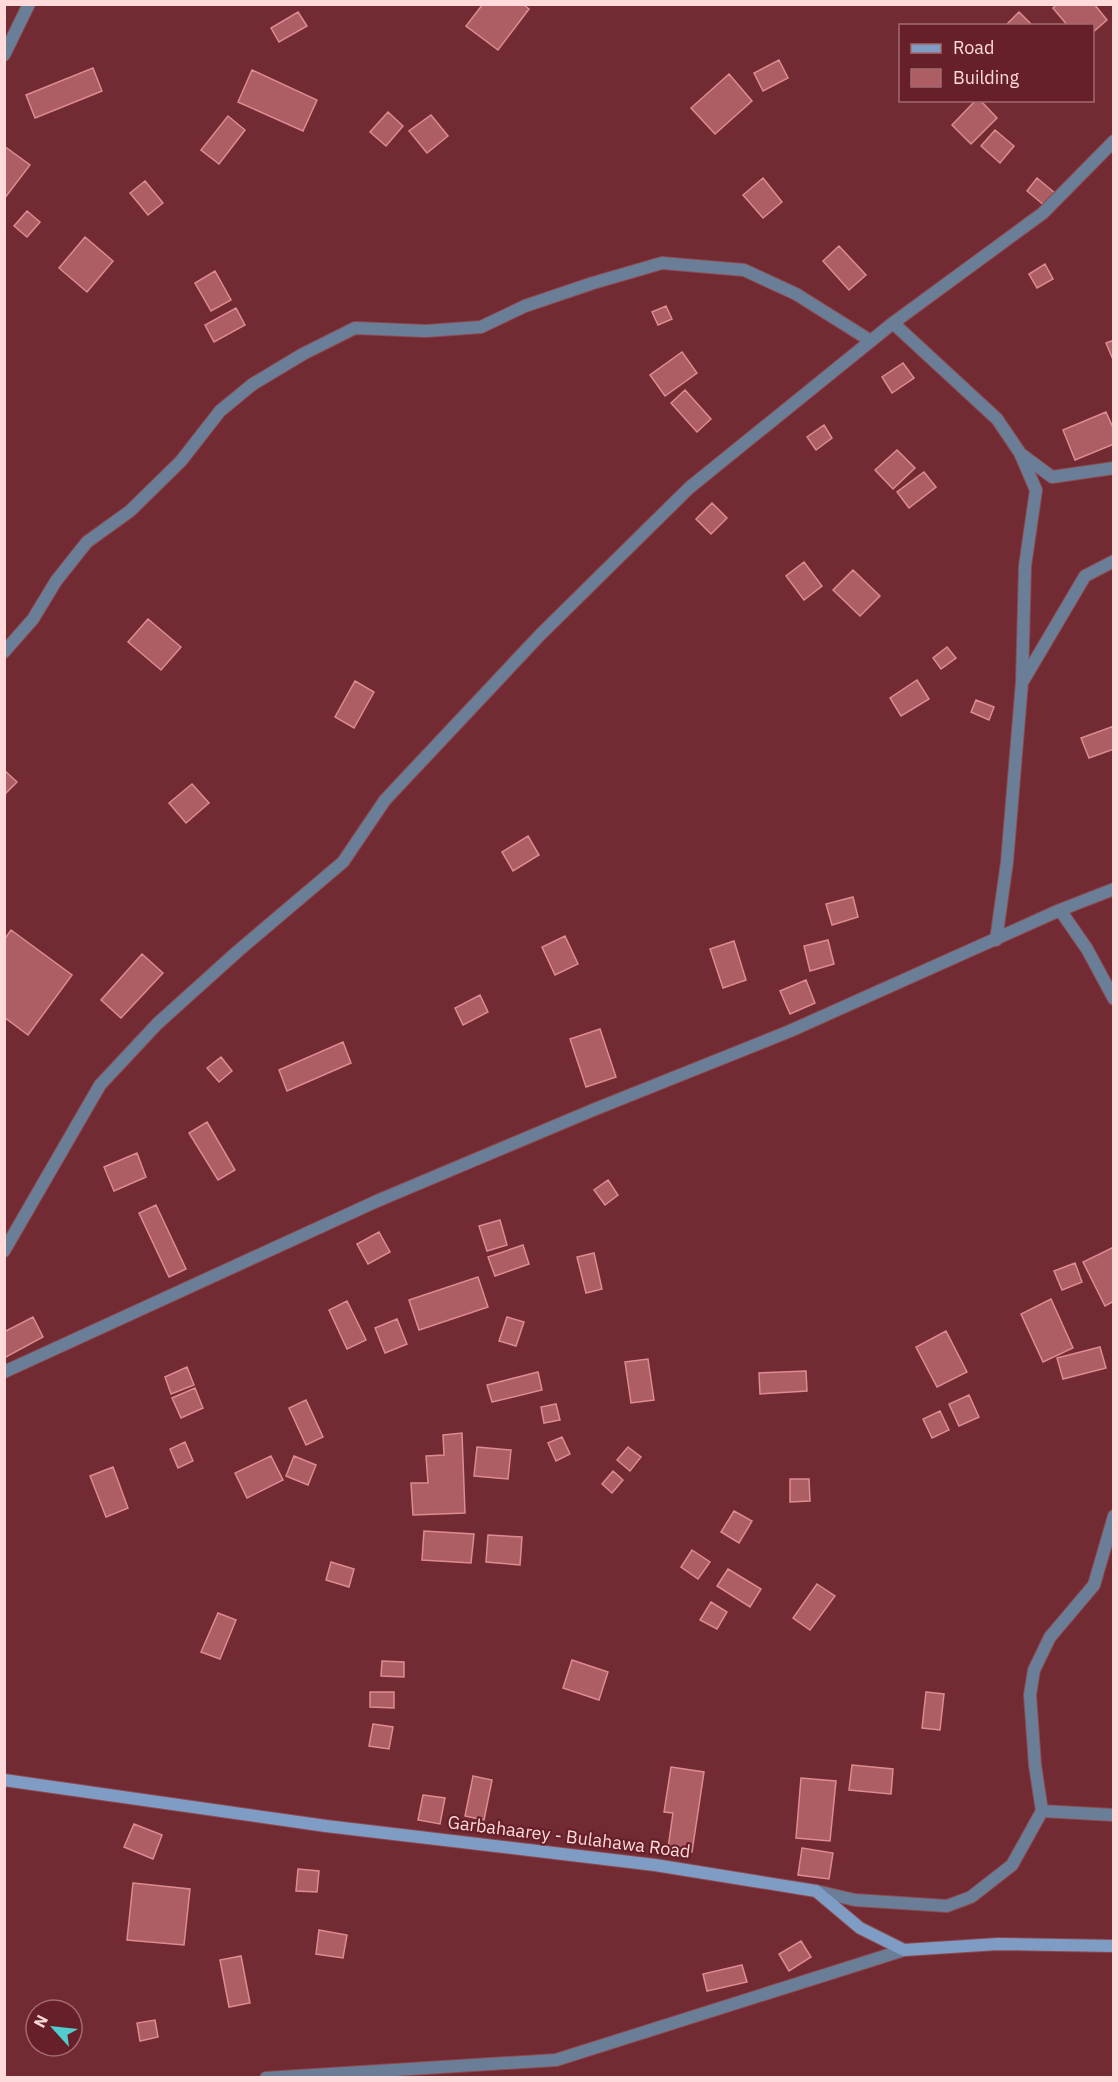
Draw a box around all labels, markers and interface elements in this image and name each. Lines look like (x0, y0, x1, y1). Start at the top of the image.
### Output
legend (899, 24, 1094, 102)
text: Road (953, 36, 994, 59)
text: Building (953, 66, 1020, 89)
street label: Garbahaarey - Bulahawa Road (446, 1810, 692, 1863)
north arrow (24, 1998, 84, 2058)
text: N (29, 2011, 52, 2031)

